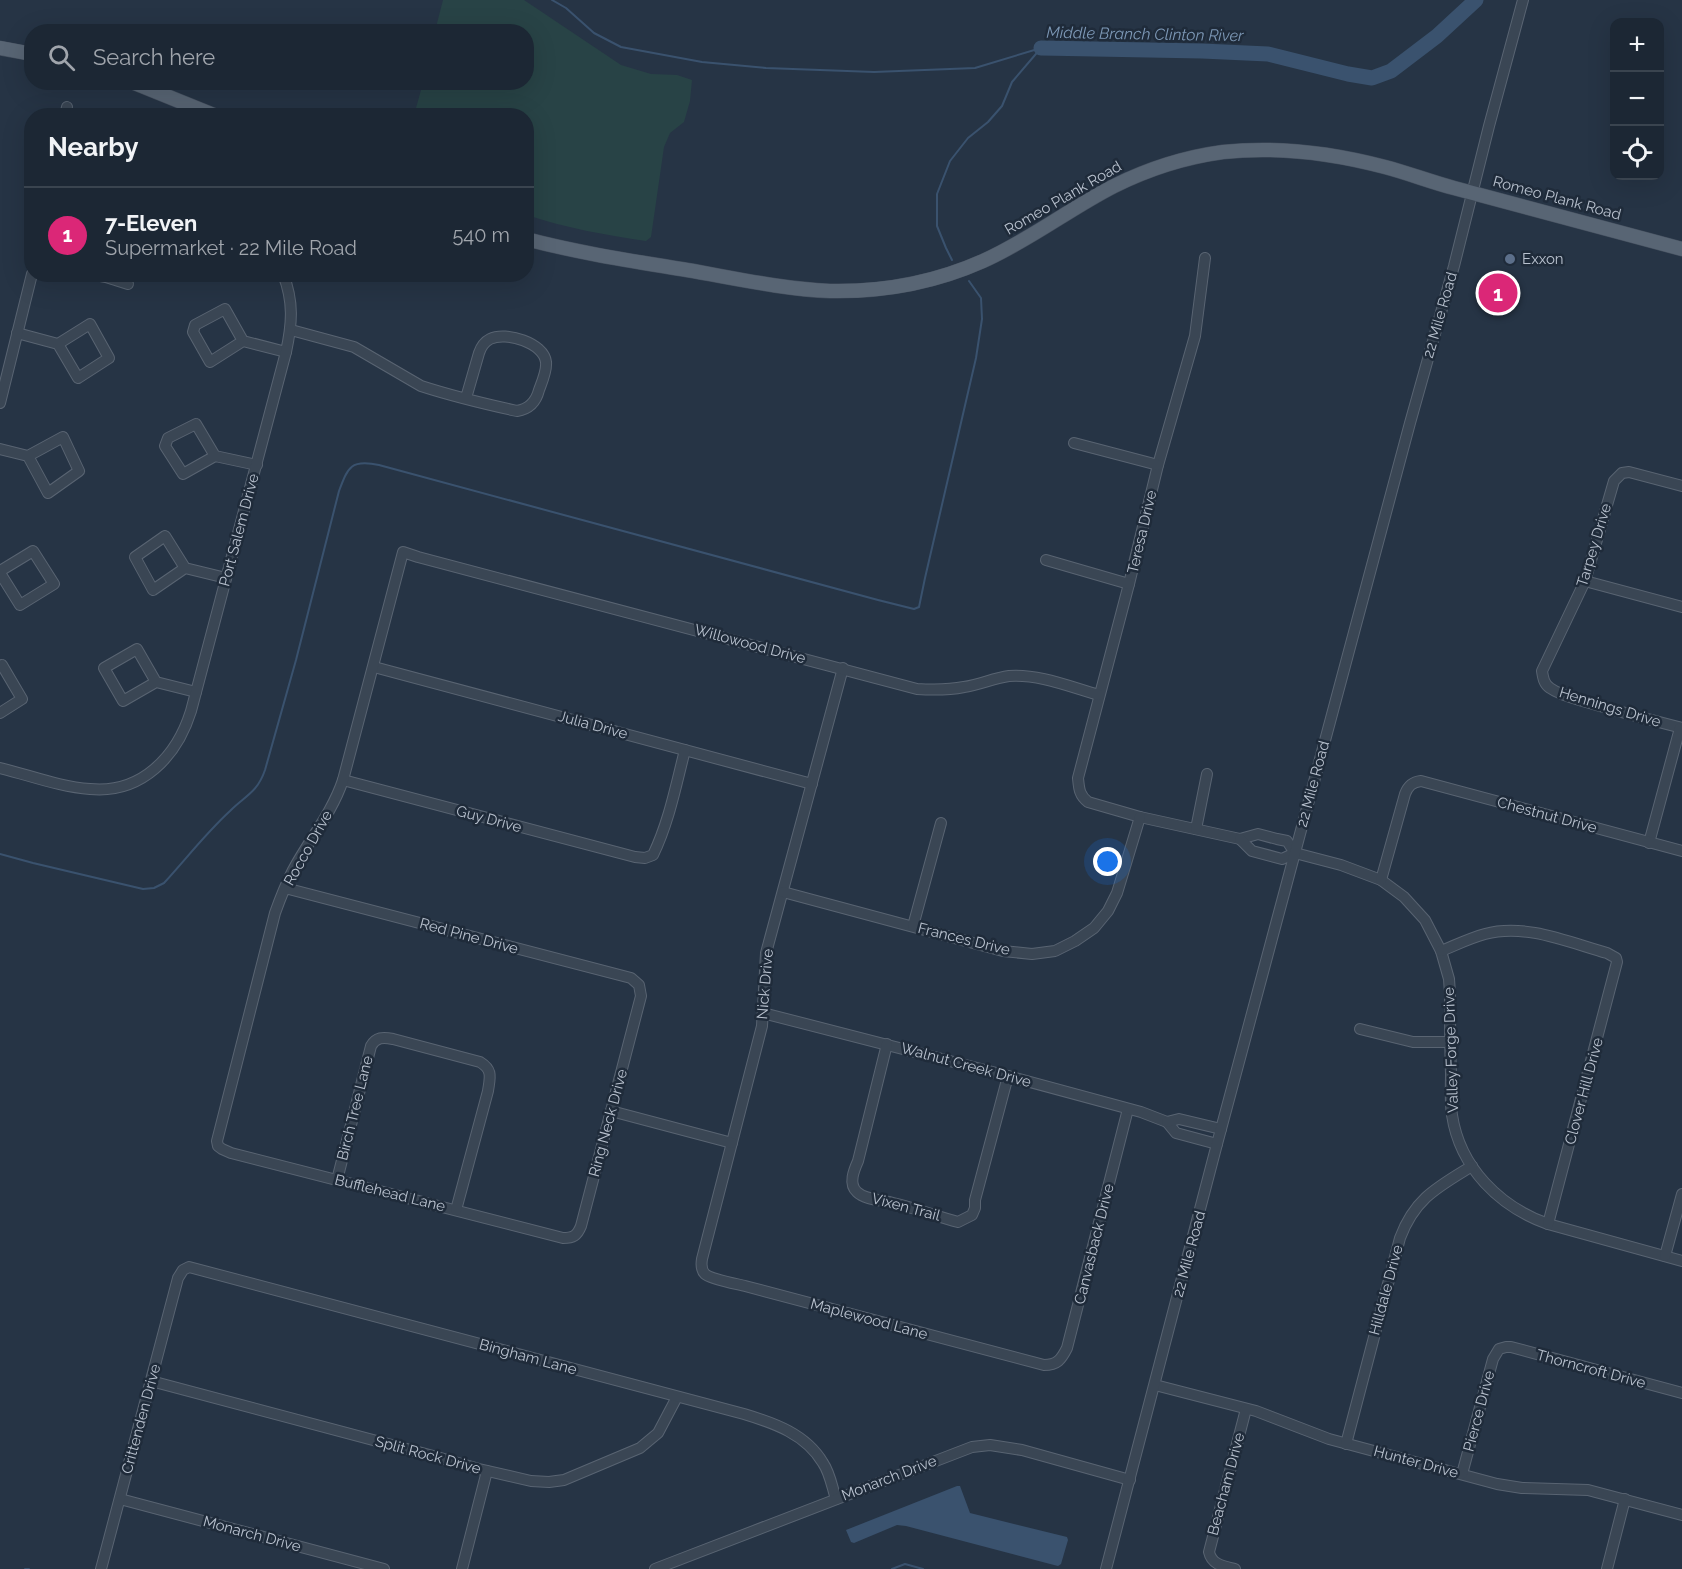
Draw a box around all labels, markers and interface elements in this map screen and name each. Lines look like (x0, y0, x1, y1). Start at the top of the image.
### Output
map controls (1610, 18, 1664, 180)
button: + (1610, 18, 1664, 72)
water label: Middle Branch Clinton River (1046, 23, 1244, 45)
search box (24, 24, 534, 90)
icon: search (45, 41, 78, 74)
text: Search here (93, 44, 215, 70)
button: − (1610, 72, 1664, 126)
button: locate (1610, 126, 1664, 180)
text: Nearby (48, 132, 138, 162)
street label: Romeo Plank Road (1001, 157, 1125, 239)
street label: Romeo Plank Road (1491, 172, 1623, 224)
text: 7-Eleven (105, 210, 197, 236)
text: 1 (63, 223, 72, 247)
text: 540 m (452, 223, 510, 247)
text: Supermarket · 22 Mile Road (105, 236, 357, 260)
place label: Exxon (1522, 250, 1564, 268)
marker: Exxon (1503, 252, 1517, 266)
street label: 22 Mile Road (1419, 270, 1461, 360)
pin: 1 (1478, 270, 1518, 316)
street label: Port Salem Drive (215, 472, 263, 588)
street label: Teresa Drive (1124, 488, 1160, 576)
street label: Tarpey Drive (1573, 501, 1615, 589)
street label: Willowood Drive (692, 620, 808, 668)
street label: Hennings Drive (1557, 683, 1663, 731)
street label: Julia Drive (556, 707, 630, 743)
street label: 22 Mile Road (1293, 739, 1333, 829)
street label: Chestnut Drive (1495, 793, 1599, 837)
street label: Guy Drive (454, 802, 524, 836)
street label: Rocco Drive (280, 807, 336, 889)
your location (1093, 847, 1122, 876)
street label: Red Pine Drive (418, 914, 520, 958)
street label: Frances Drive (916, 919, 1012, 959)
street label: Nick Drive (753, 948, 777, 1020)
street label: Valley Forge Drive (1440, 987, 1462, 1113)
street label: Clover Hill Drive (1561, 1035, 1607, 1146)
street label: Walnut Creek Drive (899, 1039, 1033, 1091)
street label: Birch Tree Lane (333, 1054, 377, 1162)
street label: Ring Neck Drive (585, 1067, 631, 1179)
street label: Bufflehead Lane (333, 1171, 447, 1215)
street label: Canvasback Drive (1070, 1182, 1118, 1306)
street label: Vixen Trail (870, 1189, 943, 1225)
street label: 22 Mile Road (1169, 1209, 1209, 1299)
street label: Hilldale Drive (1365, 1243, 1407, 1337)
street label: Maplewood Lane (808, 1295, 930, 1343)
street label: Bingham Lane (477, 1335, 579, 1379)
street label: Thorncroft Drive (1534, 1346, 1648, 1392)
street label: Crittenden Drive (118, 1362, 164, 1476)
street label: Pierce Drive (1460, 1368, 1498, 1453)
street label: Beacham Drive (1204, 1431, 1248, 1537)
street label: Split Rock Drive (373, 1432, 483, 1478)
street label: Hunter Drive (1372, 1442, 1460, 1482)
street label: Monarch Drive (839, 1452, 939, 1504)
street label: Monarch Drive (201, 1512, 303, 1556)

